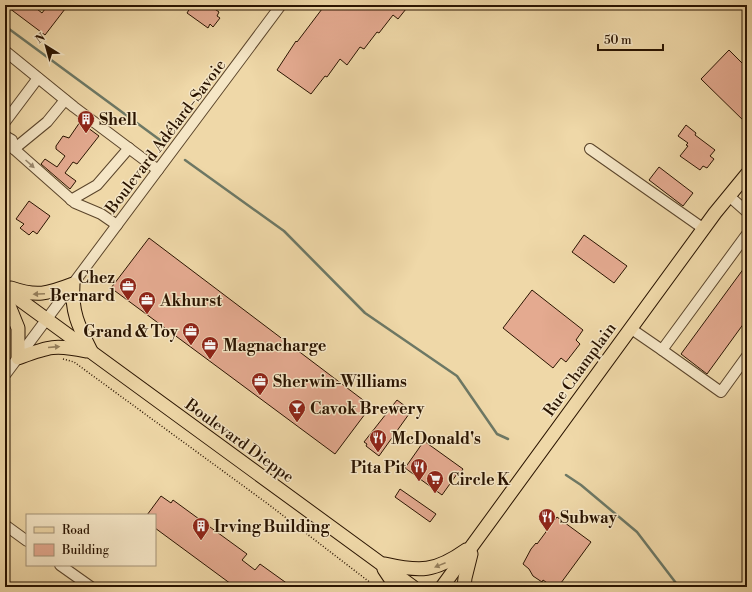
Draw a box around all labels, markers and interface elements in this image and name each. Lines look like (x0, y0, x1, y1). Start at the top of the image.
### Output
north arrow (26, 26, 66, 66)
scale bar (598, 26, 663, 52)
text: N (33, 30, 49, 47)
text: 50 m (604, 33, 632, 48)
street label: Boulevard Adélard-Savoie (101, 56, 230, 218)
building icon: Shell (76, 109, 96, 134)
place label: Shell (99, 110, 138, 130)
one-way arrow (26, 159, 35, 168)
place label: Chez Bernard (50, 268, 115, 306)
office icon: Chez Bernard (118, 276, 138, 301)
office icon: Akhurst (137, 290, 157, 315)
one-way arrow (33, 291, 45, 298)
place label: Akhurst (159, 291, 222, 311)
street label: Rue Champlain (539, 318, 621, 420)
office icon: Grand & Toy (181, 321, 201, 346)
place label: Grand & Toy (83, 322, 179, 342)
office icon: Magnacharge (200, 335, 220, 360)
place label: Magnacharge (223, 336, 327, 356)
one-way arrow (48, 343, 60, 350)
office icon: Sherwin-Williams (250, 371, 270, 396)
place label: Sherwin-Williams (273, 372, 407, 392)
street label: Boulevard Dieppe (180, 394, 298, 487)
bar icon: Cavok Brewery (287, 398, 307, 423)
place label: Cavok Brewery (310, 399, 425, 419)
restaurant icon: McDonald's (368, 428, 388, 453)
place label: McDonald's (391, 429, 481, 449)
restaurant icon: Pita Pit (409, 457, 429, 482)
place label: Pita Pit (350, 458, 406, 478)
supermarket icon: Circle K (425, 469, 445, 494)
place label: Circle K (448, 470, 511, 490)
restaurant icon: Subway (537, 507, 557, 532)
place label: Subway (560, 508, 618, 528)
legend (26, 514, 156, 566)
building icon: Irving Building (191, 516, 211, 541)
place label: Irving Building (214, 517, 330, 537)
text: Road (62, 523, 90, 538)
text: Building (61, 543, 110, 558)
one-way arrow (435, 562, 446, 568)

